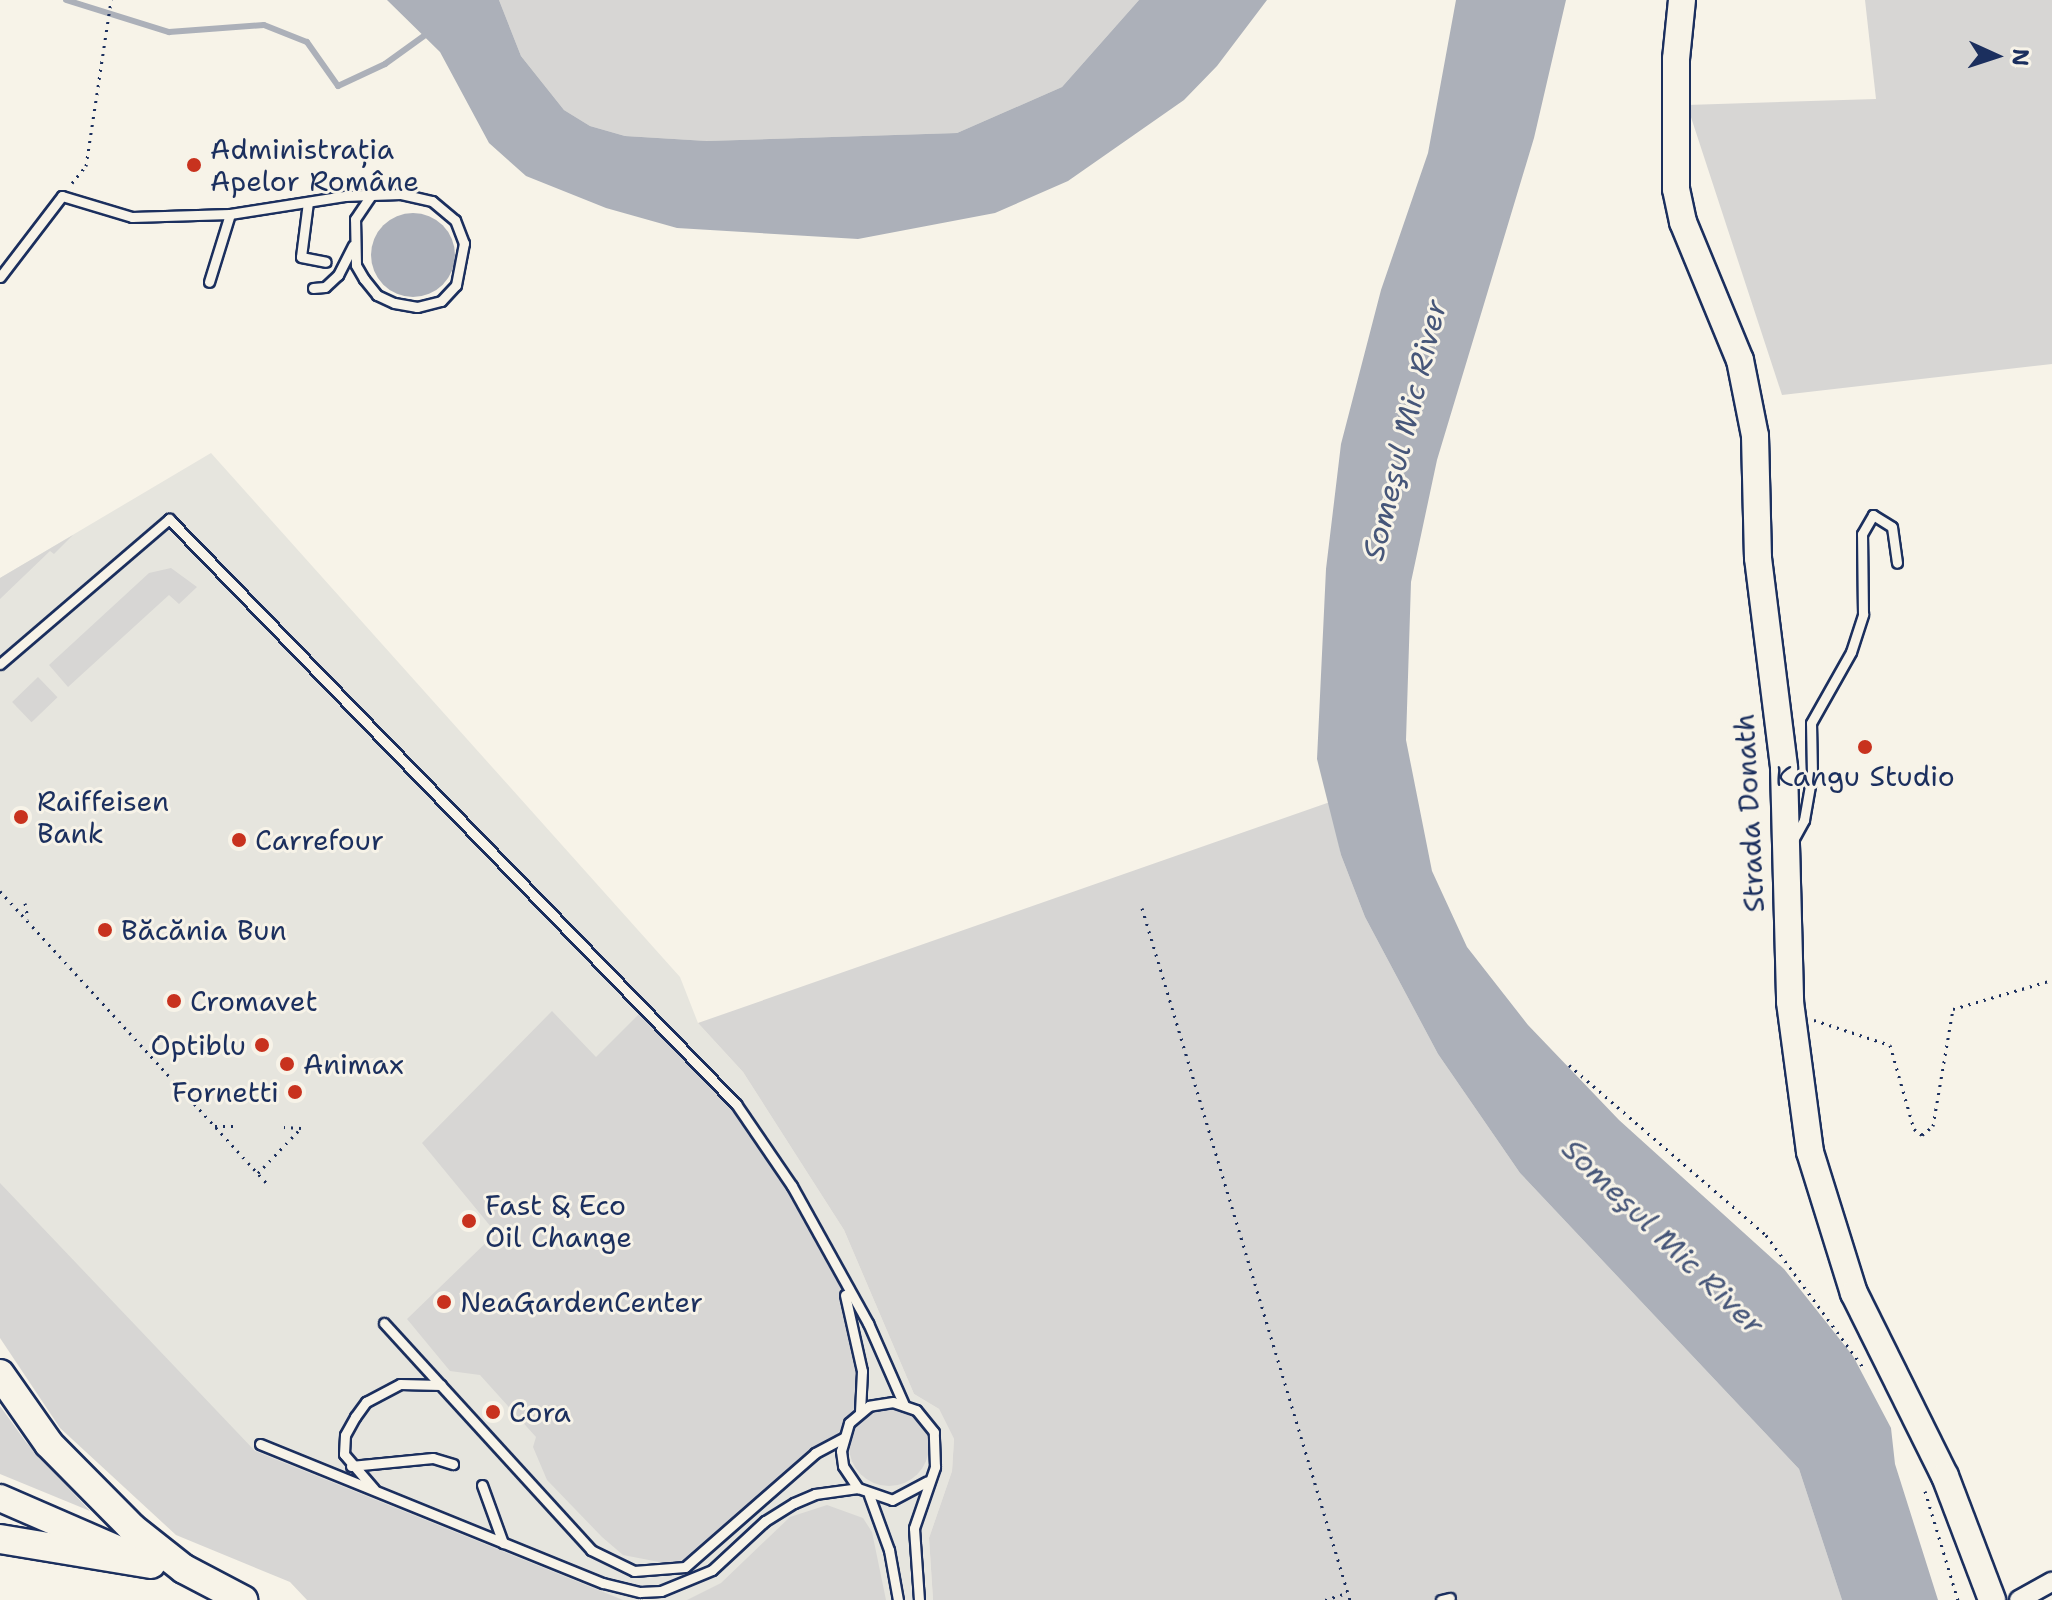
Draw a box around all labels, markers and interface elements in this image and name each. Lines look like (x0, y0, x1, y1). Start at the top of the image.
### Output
north arrow (1956, 16, 2036, 96)
text: N (2006, 48, 2035, 67)
place label: Administrația Apelor Române (210, 132, 419, 198)
marker: Administrația Apelor Române (185, 156, 203, 174)
water label: Someşul Mic River (1355, 296, 1455, 564)
street label: Strada Donath (1727, 713, 1771, 913)
marker: Kangu Studio (1856, 738, 1874, 756)
place label: Kangu Studio (1775, 759, 1955, 793)
place label: Raiffeisen Bank (37, 784, 169, 850)
marker: Raiffeisen Bank (12, 808, 30, 826)
place label: Carrefour (255, 823, 384, 857)
marker: Carrefour (230, 831, 248, 849)
place label: Băcănia Bun (121, 913, 287, 947)
marker: Băcănia Bun (96, 921, 114, 939)
place label: Cromavet (190, 984, 318, 1018)
marker: Cromavet (165, 992, 183, 1010)
place label: Optiblu (150, 1028, 246, 1062)
marker: Optiblu (253, 1036, 271, 1054)
place label: Animax (303, 1047, 404, 1081)
marker: Animax (278, 1055, 296, 1073)
place label: Fornetti (172, 1075, 279, 1109)
marker: Fornetti (286, 1083, 304, 1101)
water label: Someşul Mic River (1554, 1131, 1772, 1343)
place label: Fast & Eco Oil Change (485, 1188, 632, 1254)
marker: Fast & Eco Oil Change (460, 1212, 478, 1230)
place label: NeaGardenCenter (460, 1285, 703, 1319)
marker: NeaGardenCenter (435, 1293, 453, 1311)
place label: Cora (509, 1395, 571, 1429)
marker: Cora (484, 1403, 502, 1421)

